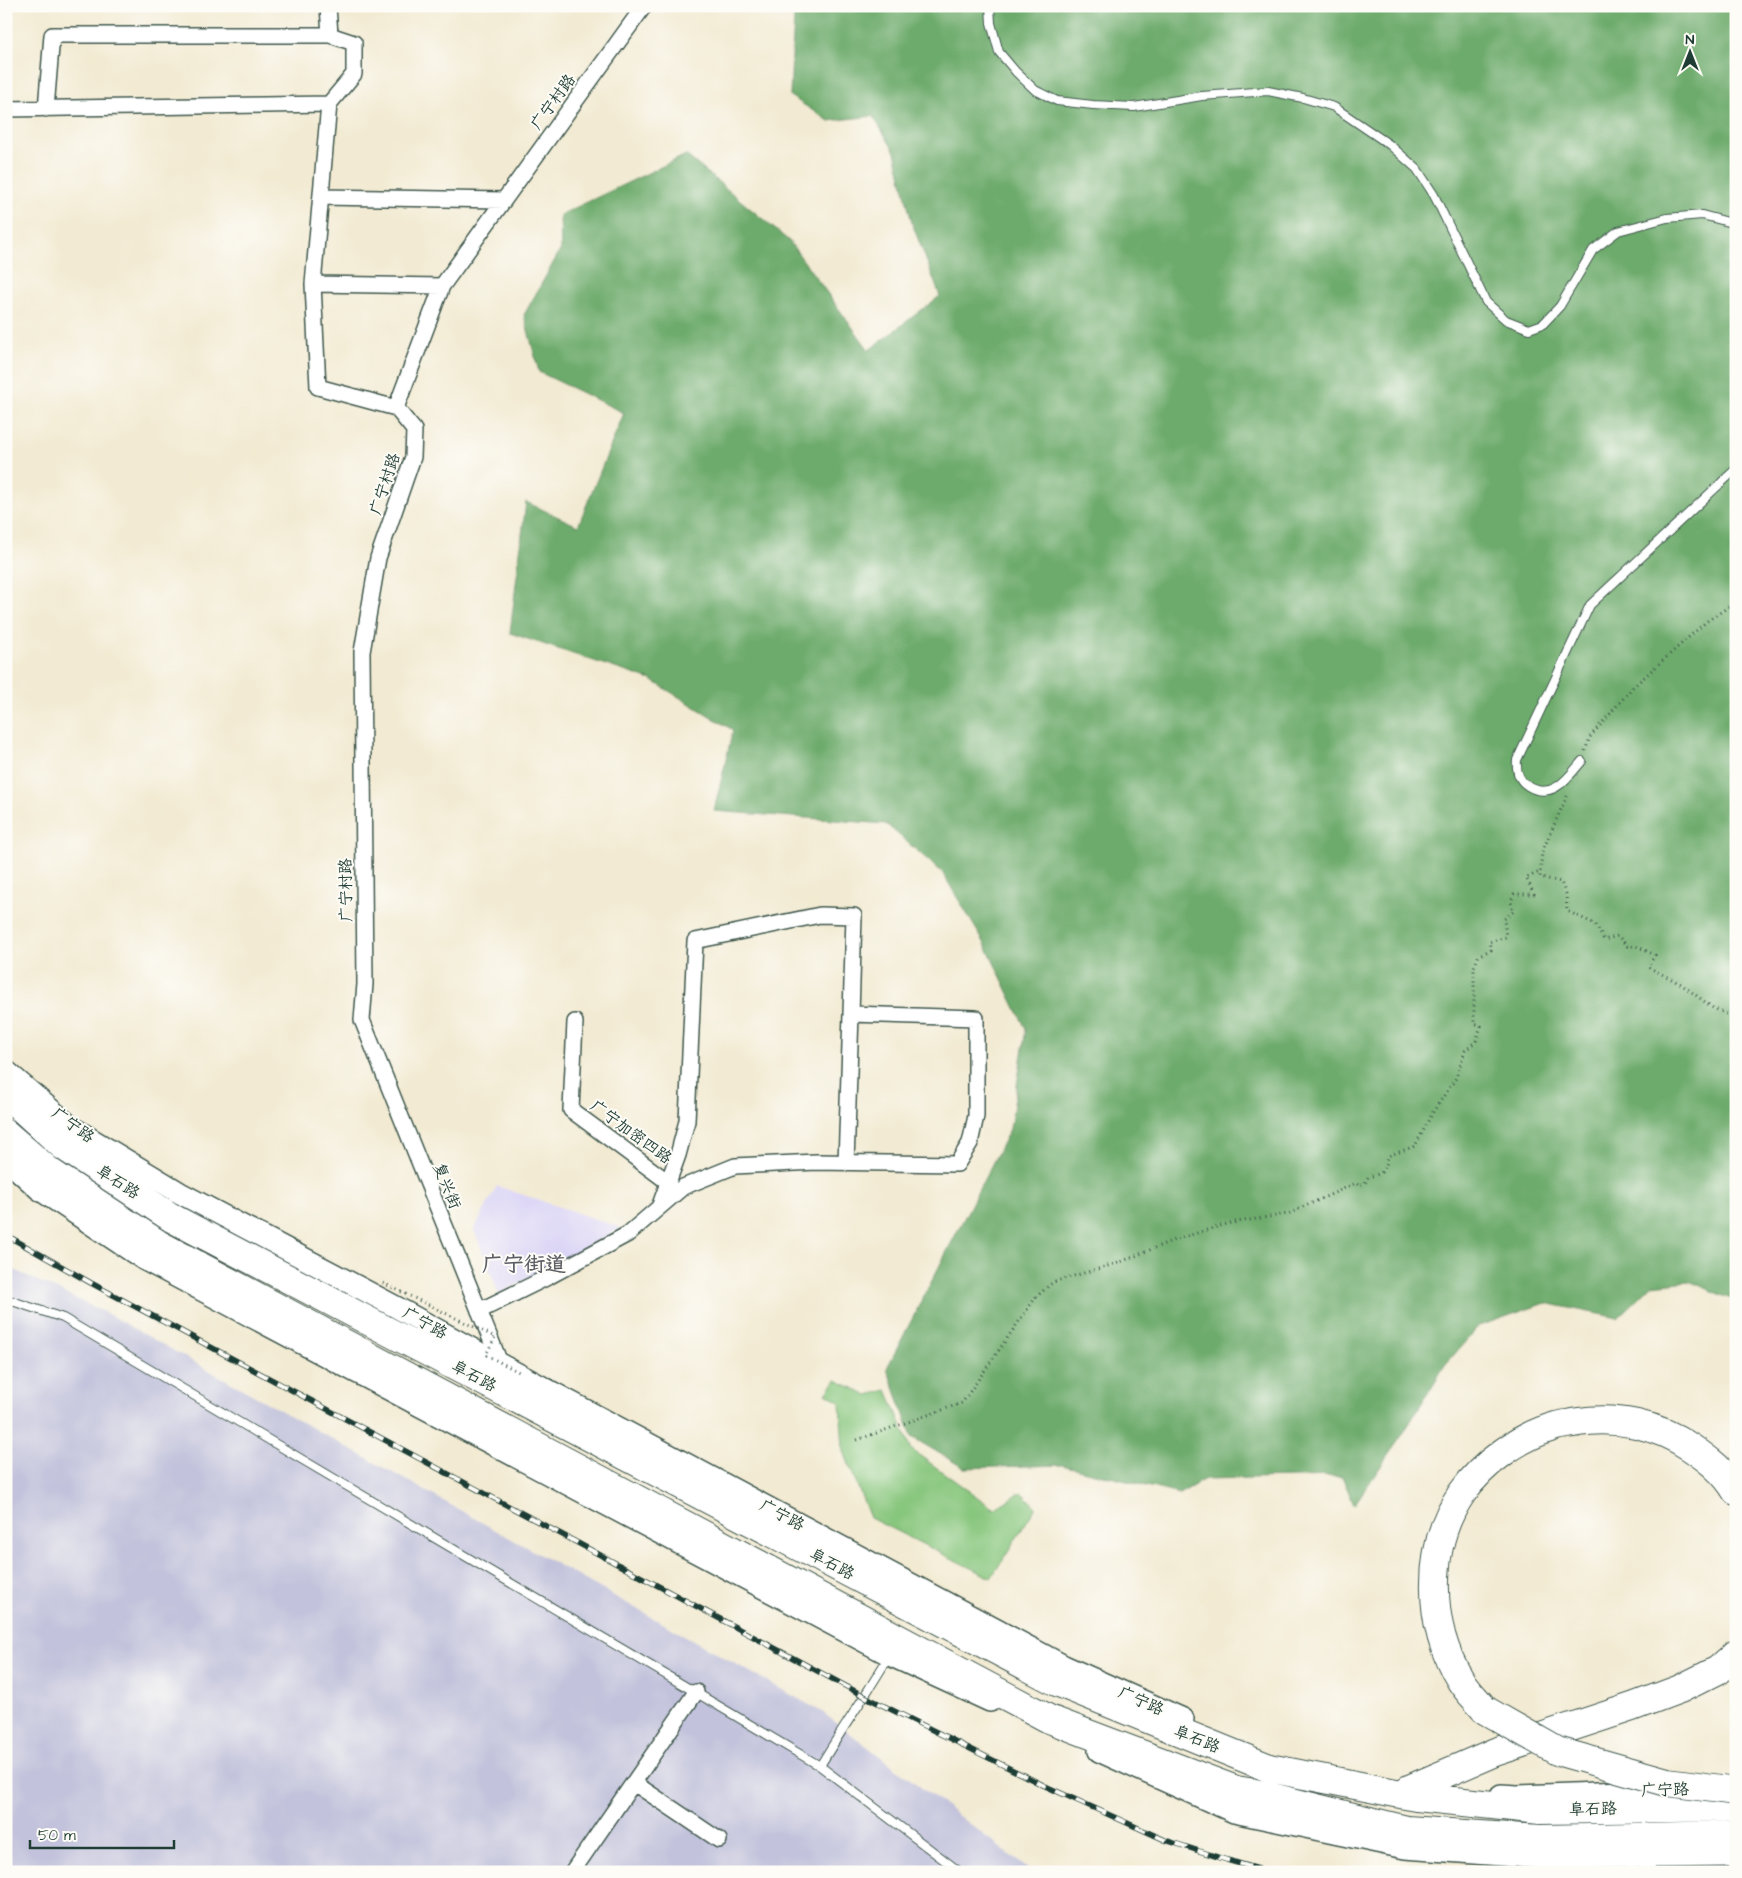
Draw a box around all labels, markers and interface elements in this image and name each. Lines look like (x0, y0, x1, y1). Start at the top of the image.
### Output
north arrow (1664, 28, 1714, 78)
text: N (1686, 30, 1695, 50)
street label: 广宁村路 (525, 70, 581, 134)
street label: 广宁村路 (365, 450, 405, 518)
street label: 广宁村路 (334, 858, 358, 922)
street label: 广宁加密四路 (586, 1095, 676, 1169)
street label: 广宁路 (47, 1102, 99, 1148)
street label: 阜石路 (92, 1160, 144, 1204)
street label: 复兴街 (428, 1160, 466, 1212)
district label: 广宁街道 (482, 1250, 566, 1279)
street label: 广宁路 (399, 1302, 451, 1344)
street label: 阜石路 (448, 1355, 500, 1397)
street label: 广宁路 (756, 1494, 808, 1536)
street label: 阜石路 (806, 1543, 858, 1585)
street label: 广宁路 (1115, 1681, 1167, 1721)
street label: 阜石路 (1171, 1720, 1223, 1758)
street label: 广宁路 (1641, 1778, 1689, 1802)
street label: 阜石路 (1569, 1798, 1617, 1820)
scale bar (30, 1818, 174, 1850)
text: 50 m (38, 1825, 76, 1846)

